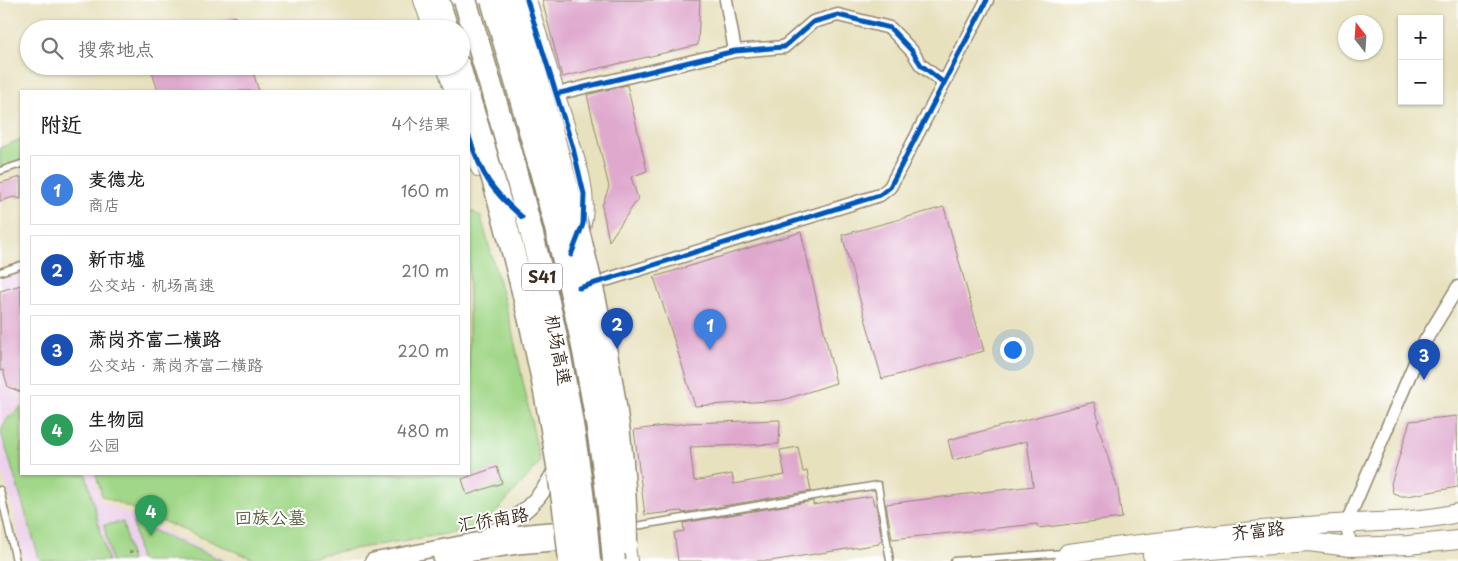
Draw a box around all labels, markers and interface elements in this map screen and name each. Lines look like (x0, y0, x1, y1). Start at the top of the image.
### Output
north arrow (1338, 15, 1383, 60)
map controls (1398, 15, 1443, 105)
button: + (1398, 15, 1443, 60)
search box (20, 20, 470, 75)
icon: search (38, 34, 66, 62)
text: 搜索地点 (78, 34, 154, 62)
button: − (1398, 60, 1443, 105)
text: 附近 (40, 107, 82, 139)
text: 4个结果 (391, 111, 450, 135)
text: 麦德龙 (88, 164, 145, 192)
text: 1 (53, 178, 61, 202)
text: 160 m (401, 178, 449, 202)
text: 商店 (88, 192, 120, 216)
text: 新市墟 (88, 244, 145, 272)
text: 2 (51, 258, 63, 282)
text: 210 m (401, 258, 449, 282)
road number: S41 (522, 264, 562, 290)
text: 公交站 · 机场高速 (88, 272, 215, 296)
pin: 2 (601, 308, 633, 349)
pin: 1 (694, 309, 726, 350)
street label: 机场高速 (539, 312, 580, 388)
text: 萧岗齐富二横路 (88, 324, 221, 352)
your location (1000, 337, 1026, 363)
text: 3 (52, 338, 62, 362)
text: 220 m (398, 338, 449, 362)
pin: 3 (1408, 339, 1440, 380)
text: 公交站 · 萧岗齐富二横路 (88, 352, 263, 376)
text: 生物园 (88, 404, 145, 432)
text: 4 (52, 418, 62, 442)
text: 480 m (397, 418, 449, 442)
text: 公园 (88, 432, 120, 456)
pin: 4 (135, 495, 167, 536)
street label: 汇侨南路 (455, 500, 530, 537)
park label: 回族公墓 (234, 503, 306, 530)
street label: 齐富路 (1230, 513, 1286, 546)

